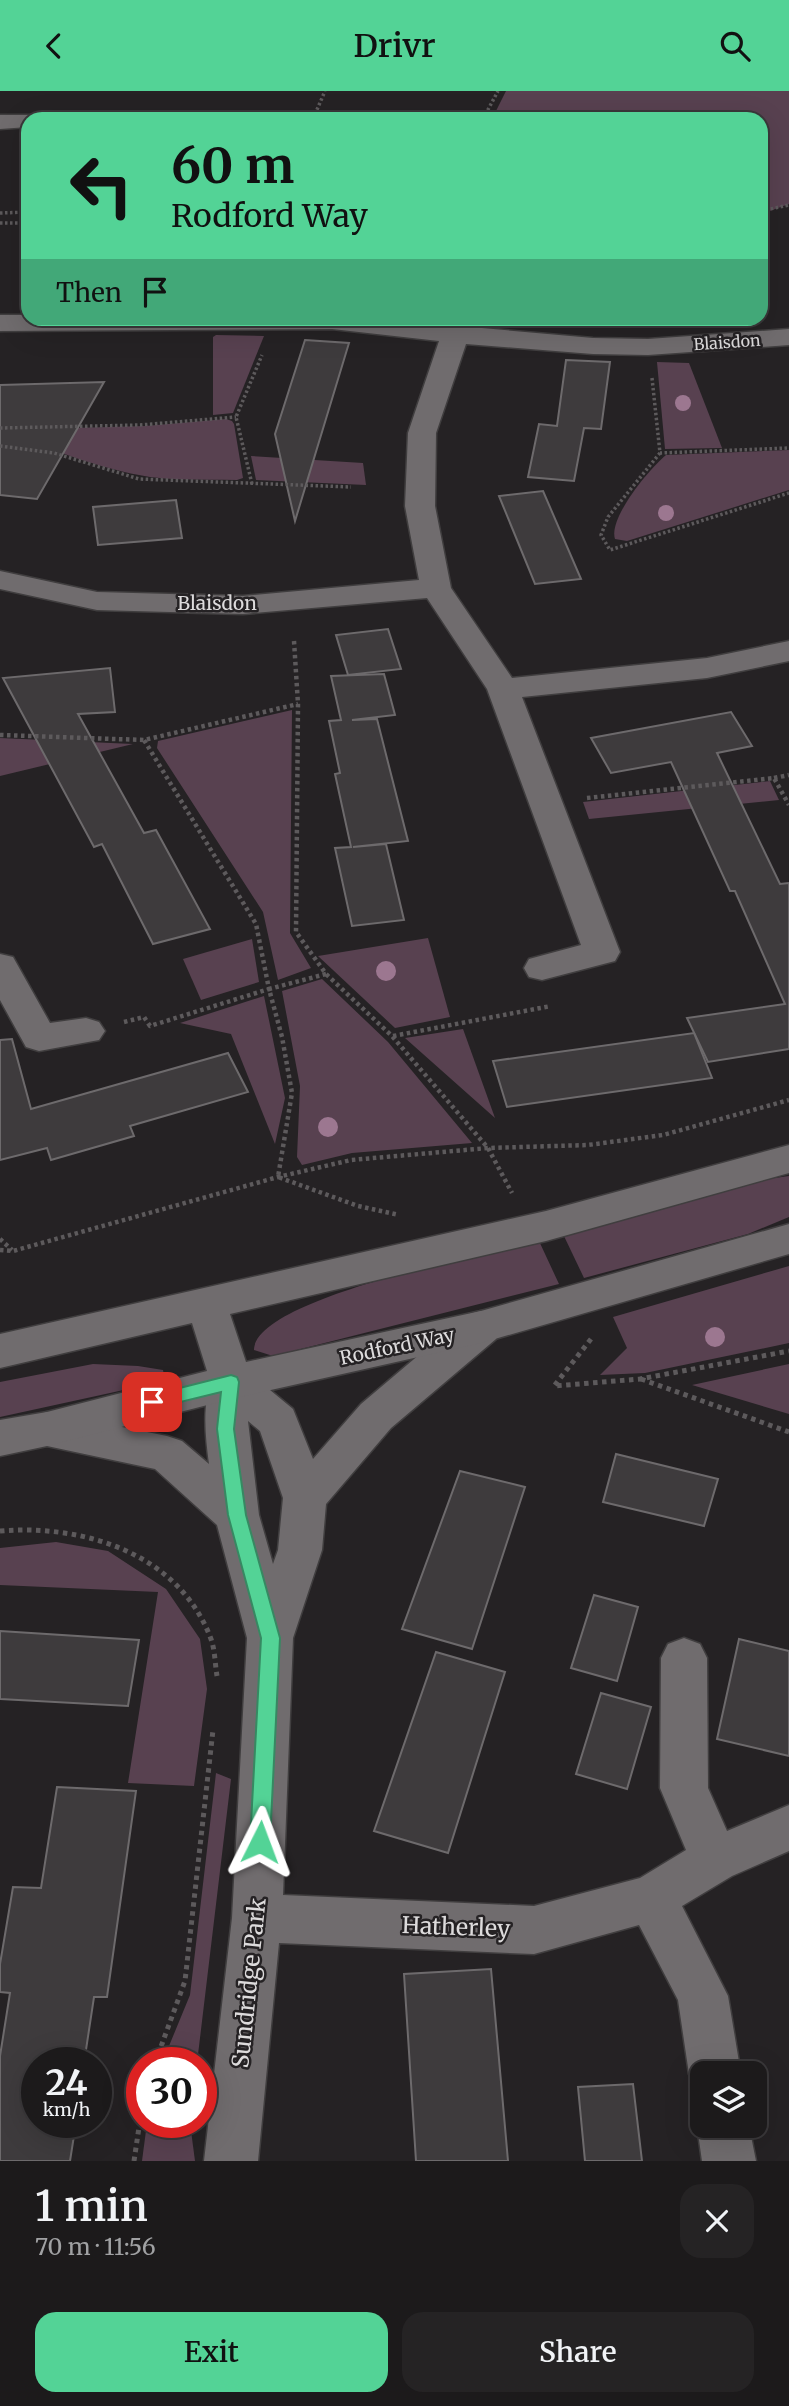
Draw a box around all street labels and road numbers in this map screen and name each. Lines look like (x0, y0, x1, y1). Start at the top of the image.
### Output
street label: Blaisdon (693, 330, 761, 354)
street label: Blaisdon (177, 591, 257, 615)
street label: Rodford Way (337, 1322, 457, 1370)
street label: Sundridge Park (225, 1896, 272, 2069)
street label: Hatherley (401, 1910, 511, 1943)

